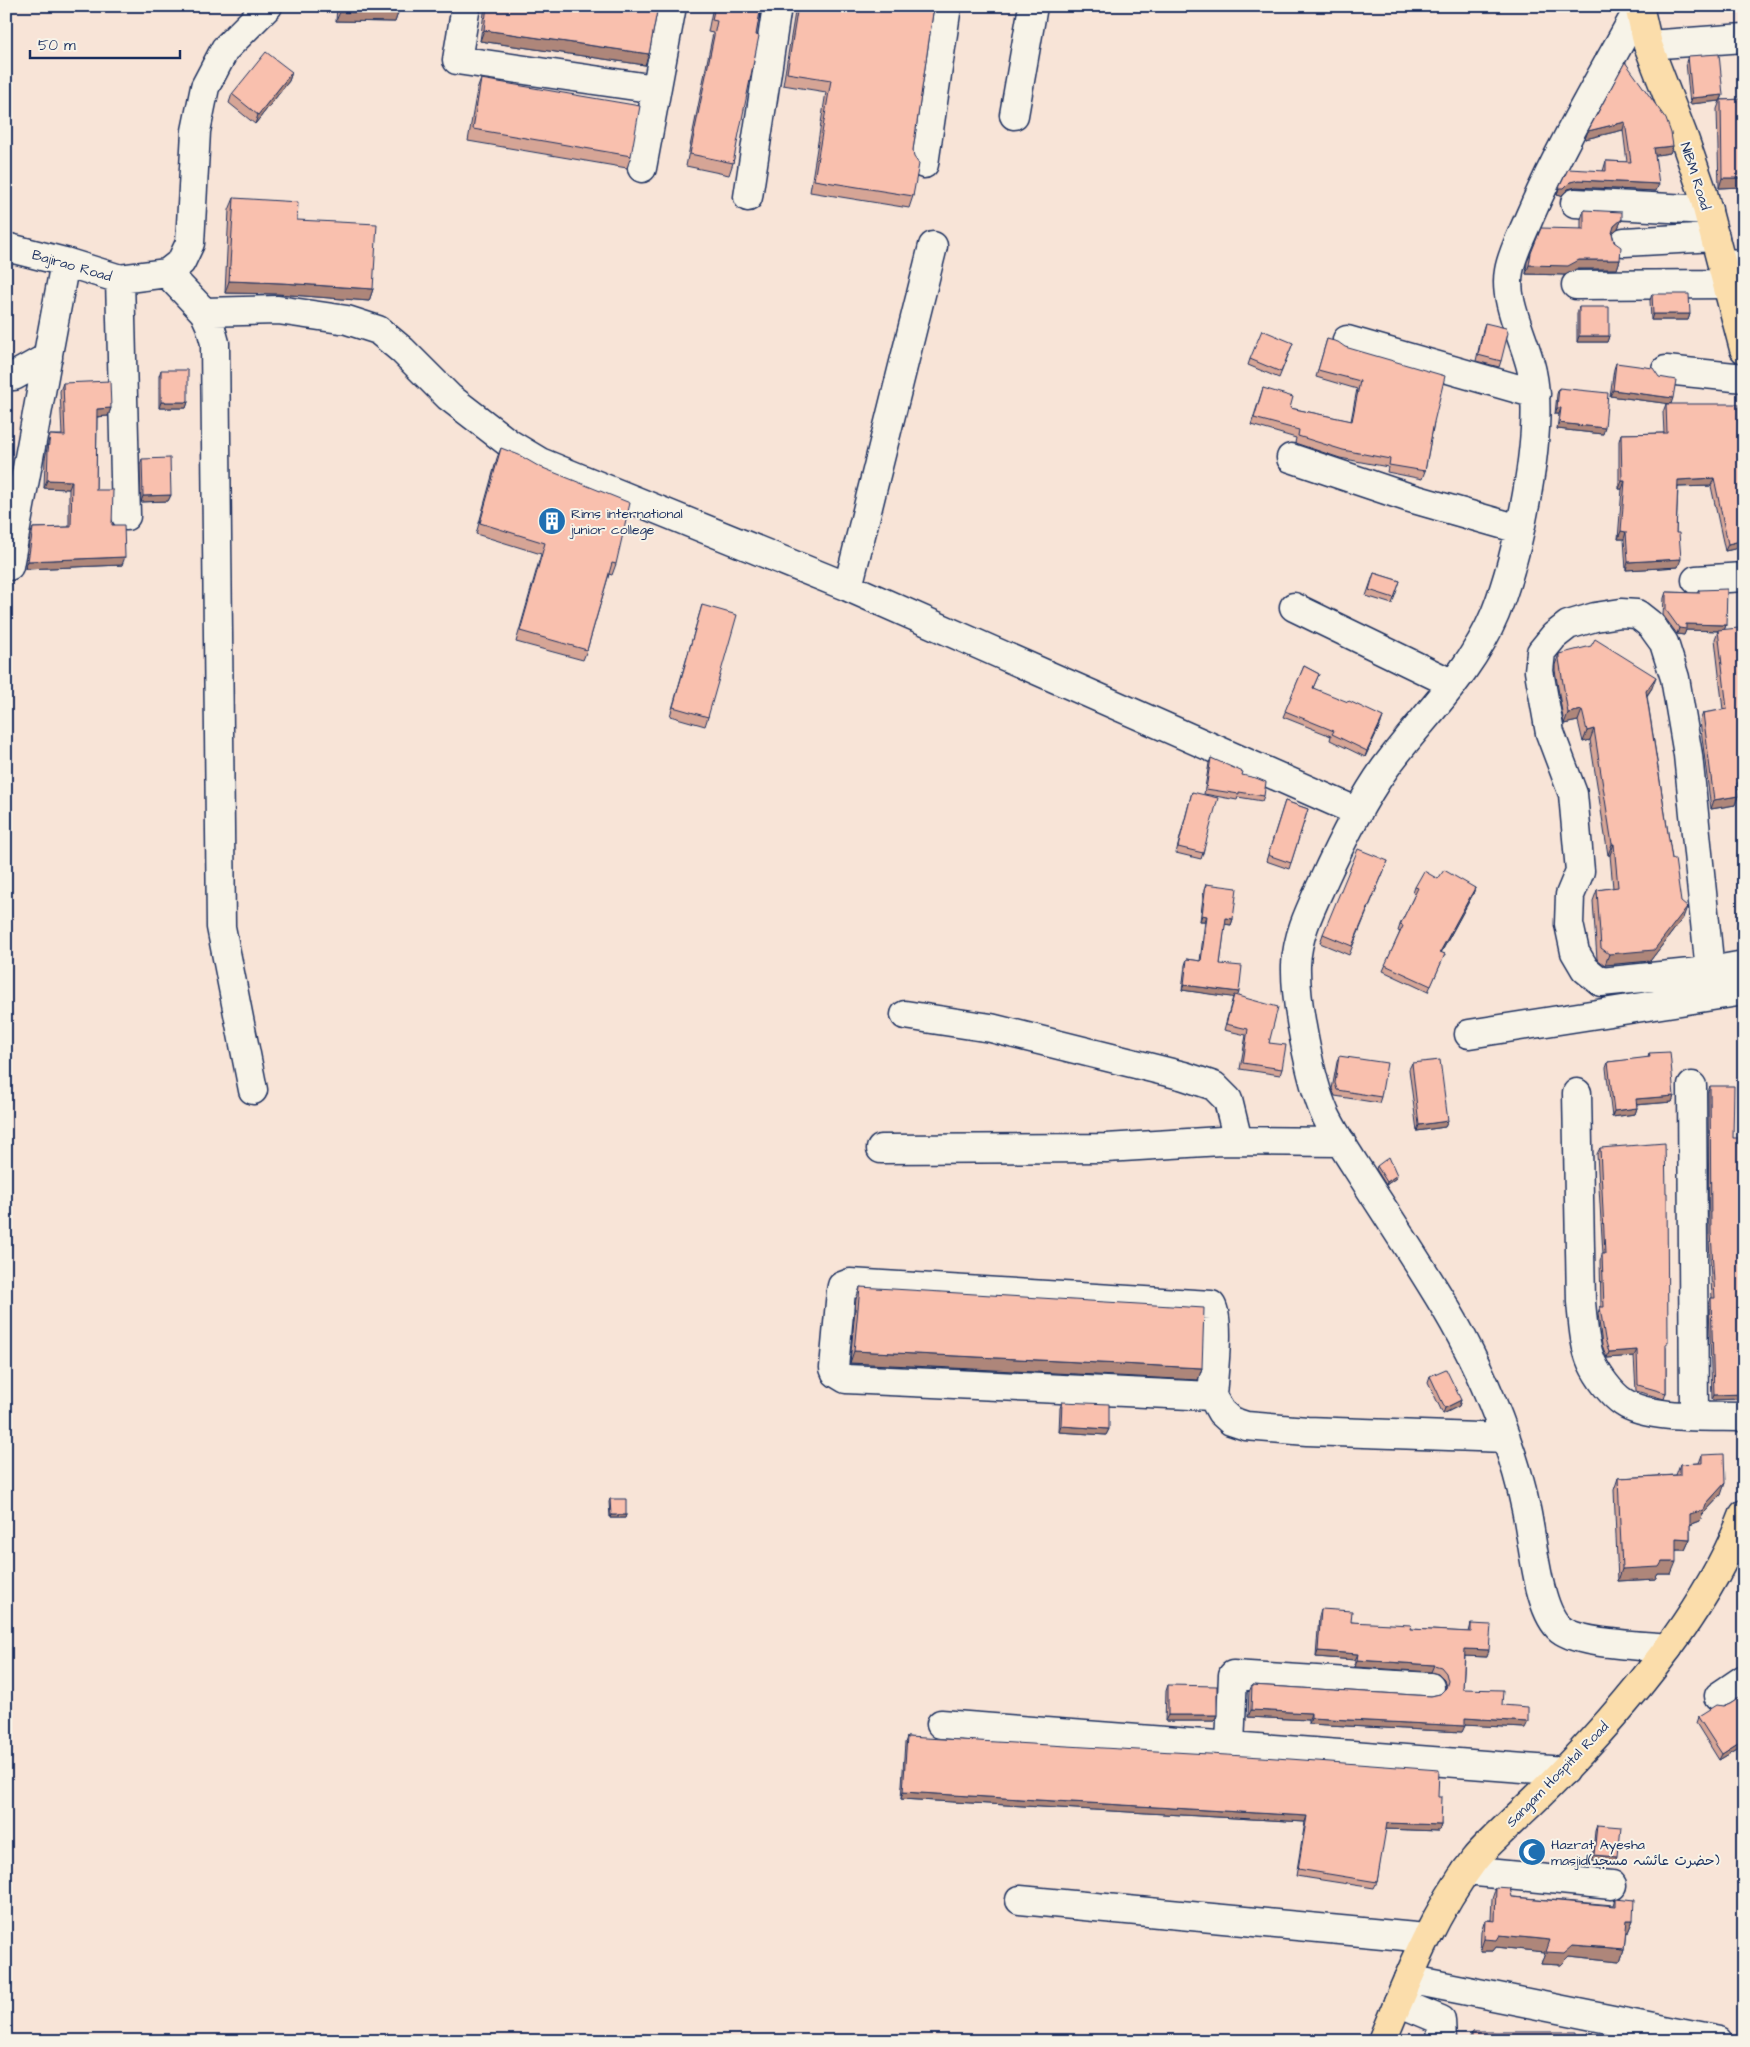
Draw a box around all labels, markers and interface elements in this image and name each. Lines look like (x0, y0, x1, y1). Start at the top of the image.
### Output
scale bar (30, 28, 180, 60)
text: 50 m (38, 35, 76, 56)
street label: NIBM Road (1675, 140, 1715, 213)
street label: Bajirao Road (29, 245, 114, 287)
place label: Rims international junior college (569, 504, 683, 540)
building icon: Rims international junior college (537, 506, 567, 536)
street label: Sangam Hospital Road (1502, 1717, 1614, 1832)
place label: Hazrat Ayesha masjid(حضرت عائشہ مسجد) (1551, 1835, 1720, 1871)
mosque icon: Hazrat Ayesha masjid(حضرت عائشہ مسجد) (1517, 1837, 1547, 1867)

